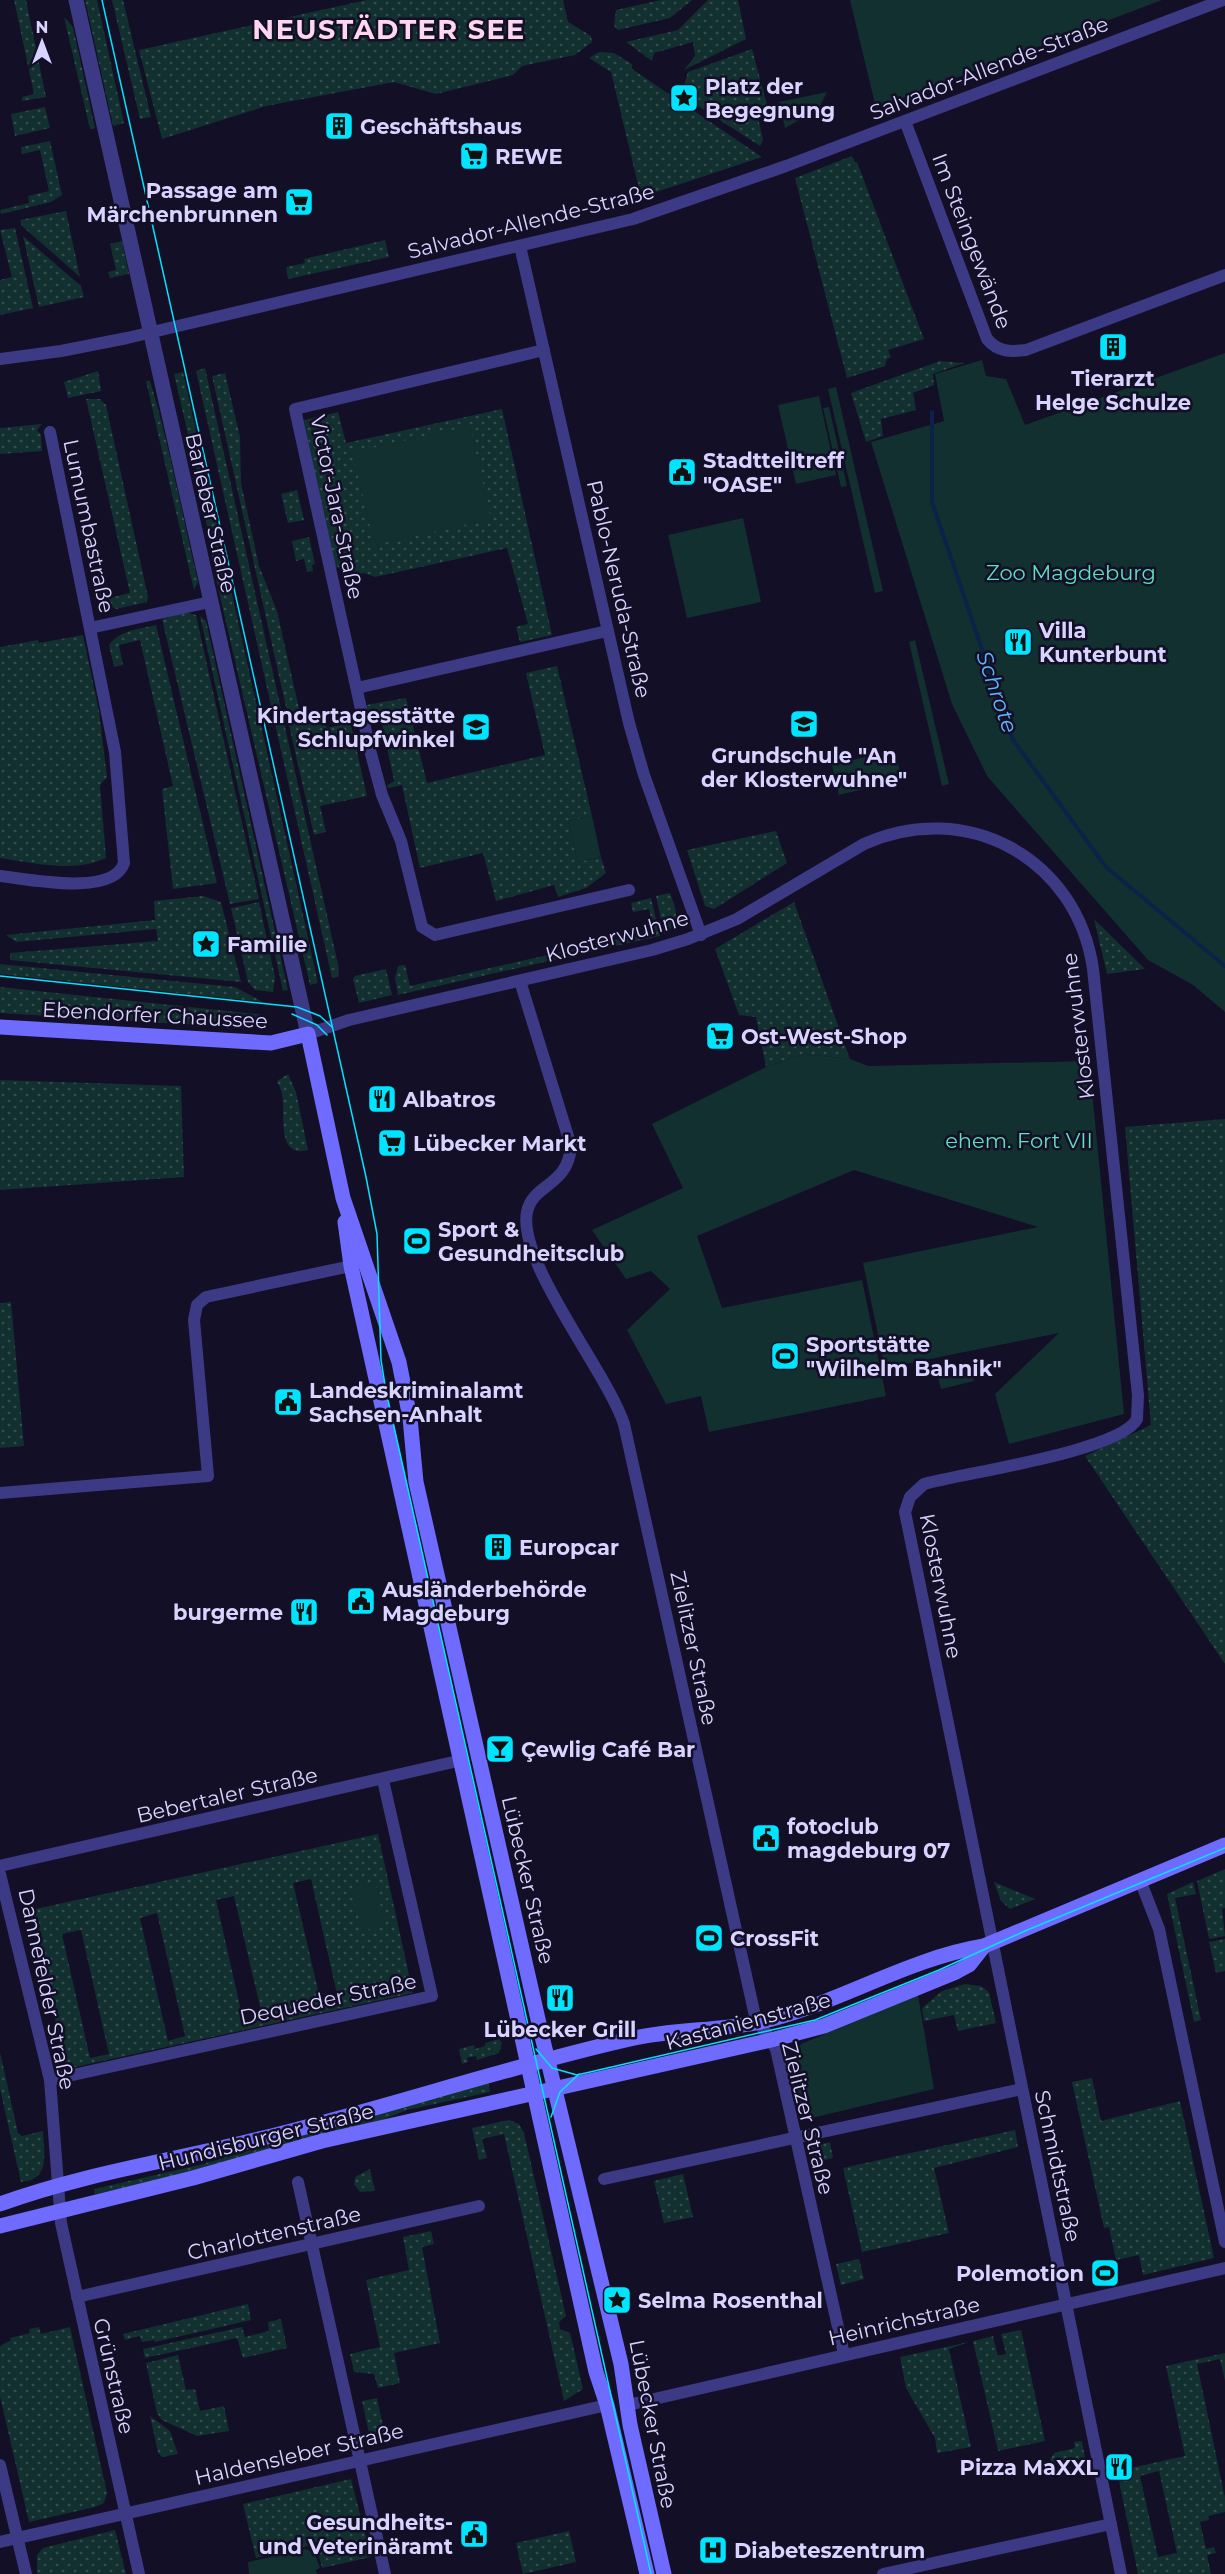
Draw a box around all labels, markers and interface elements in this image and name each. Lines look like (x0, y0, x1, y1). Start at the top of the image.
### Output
street label: Salvador-Allende-Straße (866, 11, 1112, 125)
north arrow (12, 12, 72, 72)
district label: NEUSTÄDTER SEE (252, 13, 526, 46)
text: N (36, 18, 48, 37)
place label: Platz der Begegnung (705, 74, 835, 123)
place icon: Platz der Begegnung (668, 82, 700, 114)
building icon: Geschäftshaus (323, 110, 355, 142)
place label: Geschäftshaus (360, 114, 522, 139)
supermarket icon: REWE (458, 140, 490, 172)
place label: REWE (495, 144, 563, 169)
street label: Im Steingewände (927, 150, 1017, 332)
place label: Passage am Märchenbrunnen (87, 178, 278, 227)
street label: Salvador-Allende-Straße (405, 178, 657, 264)
supermarket icon: Passage am Märchenbrunnen (283, 186, 315, 218)
building icon: Tierarzt Helge Schulze (1097, 331, 1129, 363)
place label: Tierarzt Helge Schulze (1035, 366, 1191, 415)
street label: Victor-Jara-Straße (305, 413, 369, 601)
street label: Barleber Straße (180, 430, 242, 596)
street label: Lumumbastraße (58, 437, 120, 615)
place label: Stadtteiltreff "OASE" (703, 448, 845, 497)
public building icon: Stadtteiltreff "OASE" (666, 456, 698, 488)
street label: Pablo-Neruda-Straße (582, 477, 656, 701)
park label: Zoo Magdeburg (986, 560, 1156, 585)
place label: Villa Kunterbunt (1038, 618, 1167, 667)
restaurant icon: Villa Kunterbunt (1002, 626, 1034, 658)
water label: Schrote (970, 648, 1024, 736)
place label: Kindertagesstätte Schlupfwinkel (257, 703, 455, 752)
school or university icon: Grundschule "An der Klosterwuhne" (788, 708, 820, 740)
school or university icon: Kindertagesstätte Schlupfwinkel (460, 711, 492, 743)
place label: Grundschule "An der Klosterwuhne" (701, 743, 907, 792)
street label: Klosterwuhne (543, 905, 691, 967)
place icon: Familie (190, 928, 222, 960)
place label: Familie (227, 932, 307, 957)
street label: Klosterwuhne (1057, 951, 1099, 1101)
street label: Ebendorfer Chaussee (42, 997, 268, 1033)
supermarket icon: Ost-West-Shop (704, 1020, 736, 1052)
place label: Ost-West-Shop (741, 1024, 907, 1049)
restaurant icon: Albatros (366, 1083, 398, 1115)
place label: Albatros (402, 1087, 496, 1112)
supermarket icon: Lübecker Markt (376, 1127, 408, 1159)
park label: ehem. Fort VII (945, 1128, 1093, 1153)
place label: Lübecker Markt (413, 1131, 587, 1156)
place label: Sport & Gesundheitsclub (438, 1217, 624, 1266)
sports icon: Sport & Gesundheitsclub (401, 1225, 433, 1257)
place label: Sportstätte "Wilhelm Bahnik" (806, 1332, 1002, 1381)
sports icon: Sportstätte "Wilhelm Bahnik" (769, 1340, 801, 1372)
place label: Landeskriminalamt Sachsen-Anhalt (309, 1378, 524, 1427)
public building icon: Landeskriminalamt Sachsen-Anhalt (272, 1386, 304, 1418)
street label: Klosterwuhne (915, 1511, 967, 1661)
building icon: Europcar (482, 1531, 514, 1563)
place label: Europcar (519, 1535, 619, 1560)
street label: Zielitzer Straße (665, 1569, 723, 1727)
place label: Ausländerbehörde Magdeburg (381, 1577, 587, 1626)
public building icon: Ausländerbehörde Magdeburg (345, 1585, 377, 1617)
restaurant icon: burgerme (288, 1596, 320, 1628)
place label: burgerme (173, 1600, 283, 1625)
bar icon: Çewlig Café Bar (484, 1733, 516, 1765)
place label: Çewlig Café Bar (521, 1737, 695, 1762)
street label: Bebertaler Straße (134, 1762, 320, 1828)
street label: Lübecker Straße (497, 1794, 559, 1966)
place label: fotoclub magdeburg 07 (787, 1814, 950, 1863)
public building icon: fotoclub magdeburg 07 (750, 1822, 782, 1854)
street label: Dannefelder Straße (13, 1886, 81, 2092)
sports icon: CrossFit (693, 1922, 725, 1954)
place label: CrossFit (730, 1926, 819, 1951)
street label: Dequeder Straße (237, 1968, 419, 2030)
restaurant icon: Lübecker Grill (544, 1982, 576, 2014)
street label: Kastanienstraße (663, 1987, 833, 2055)
place label: Lübecker Grill (484, 2017, 636, 2042)
street label: Zielitzer Straße (777, 2039, 839, 2197)
street label: Schmidtstraße (1030, 2088, 1086, 2244)
street label: Hundisburger Straße (156, 2098, 376, 2176)
street label: Charlottenstraße (185, 2201, 363, 2265)
sports icon: Polemotion (1089, 2257, 1121, 2289)
place label: Polemotion (956, 2261, 1084, 2286)
place icon: Selma Rosenthal (601, 2284, 633, 2316)
place label: Selma Rosenthal (638, 2288, 823, 2313)
street label: Heinrichstraße (826, 2291, 982, 2351)
street label: Grünstraße (89, 2316, 139, 2436)
street label: Lübecker Straße (624, 2337, 682, 2511)
street label: Haldensleber Straße (192, 2418, 406, 2490)
restaurant icon: Pizza MaXXL (1103, 2451, 1135, 2483)
place label: Pizza MaXXL (960, 2455, 1098, 2480)
place label: Gesundheits- und Veterinäramt (259, 2510, 453, 2559)
public building icon: Gesundheits- und Veterinäramt (458, 2518, 490, 2550)
hospital icon: Diabeteszentrum (697, 2534, 729, 2566)
place label: Diabeteszentrum (734, 2538, 925, 2563)

